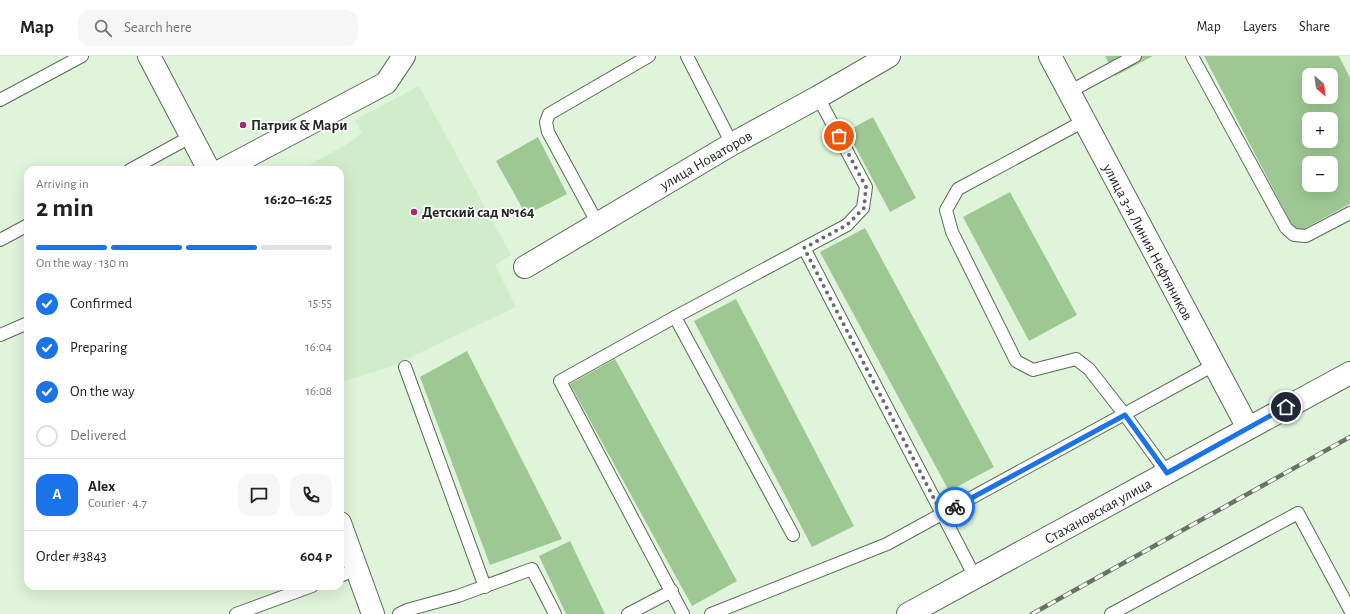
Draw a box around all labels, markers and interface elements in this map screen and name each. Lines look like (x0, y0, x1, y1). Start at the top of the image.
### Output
search box (78, 10, 358, 46)
icon: search (92, 17, 114, 39)
text: Map (20, 18, 54, 37)
text: Search here (124, 20, 192, 35)
text: Map (1196, 20, 1221, 34)
text: Layers (1243, 20, 1277, 34)
text: Share (1299, 20, 1330, 34)
north arrow (1302, 68, 1338, 104)
map controls (1302, 68, 1338, 192)
button: + (1302, 112, 1338, 148)
place label: Патрик & Мари (251, 118, 347, 133)
pin (822, 119, 856, 153)
marker: Патрик & Мари (238, 120, 248, 130)
icon: bag (828, 125, 850, 147)
street label: улица Новаторов (657, 128, 755, 193)
button: − (1302, 156, 1338, 192)
street label: улица 3-я Линия Нефтяников (1099, 161, 1195, 323)
text: Arriving in (36, 178, 89, 191)
text: 16:20–16:25 (264, 192, 332, 207)
text: 2 min (36, 195, 94, 221)
place label: Детский сад №164 (422, 205, 535, 220)
marker: Детский сад №164 (409, 207, 419, 217)
text: On the way · 130 m (36, 257, 129, 270)
icon: check (36, 293, 58, 315)
text: Confirmed (70, 296, 132, 311)
text: 15:55 (308, 297, 332, 310)
icon: check (36, 337, 58, 359)
text: Preparing (70, 340, 127, 355)
text: 16:04 (305, 341, 332, 354)
icon: check (36, 381, 58, 403)
text: On the way (70, 384, 135, 399)
text: 16:08 (305, 385, 332, 398)
pin (1269, 390, 1303, 424)
icon: home (1275, 396, 1297, 418)
text: Delivered (70, 428, 127, 443)
button: chat (238, 474, 280, 516)
button: phone (290, 474, 332, 516)
street label: Стахановская улица (1042, 476, 1154, 547)
text: Alex (88, 479, 115, 494)
text: A (52, 487, 62, 502)
courier (935, 487, 975, 527)
icon: bike (944, 496, 966, 518)
text: Courier · 4.7 (88, 497, 147, 510)
text: Order #3843 (36, 549, 107, 564)
text: 604 ₽ (300, 549, 332, 564)

